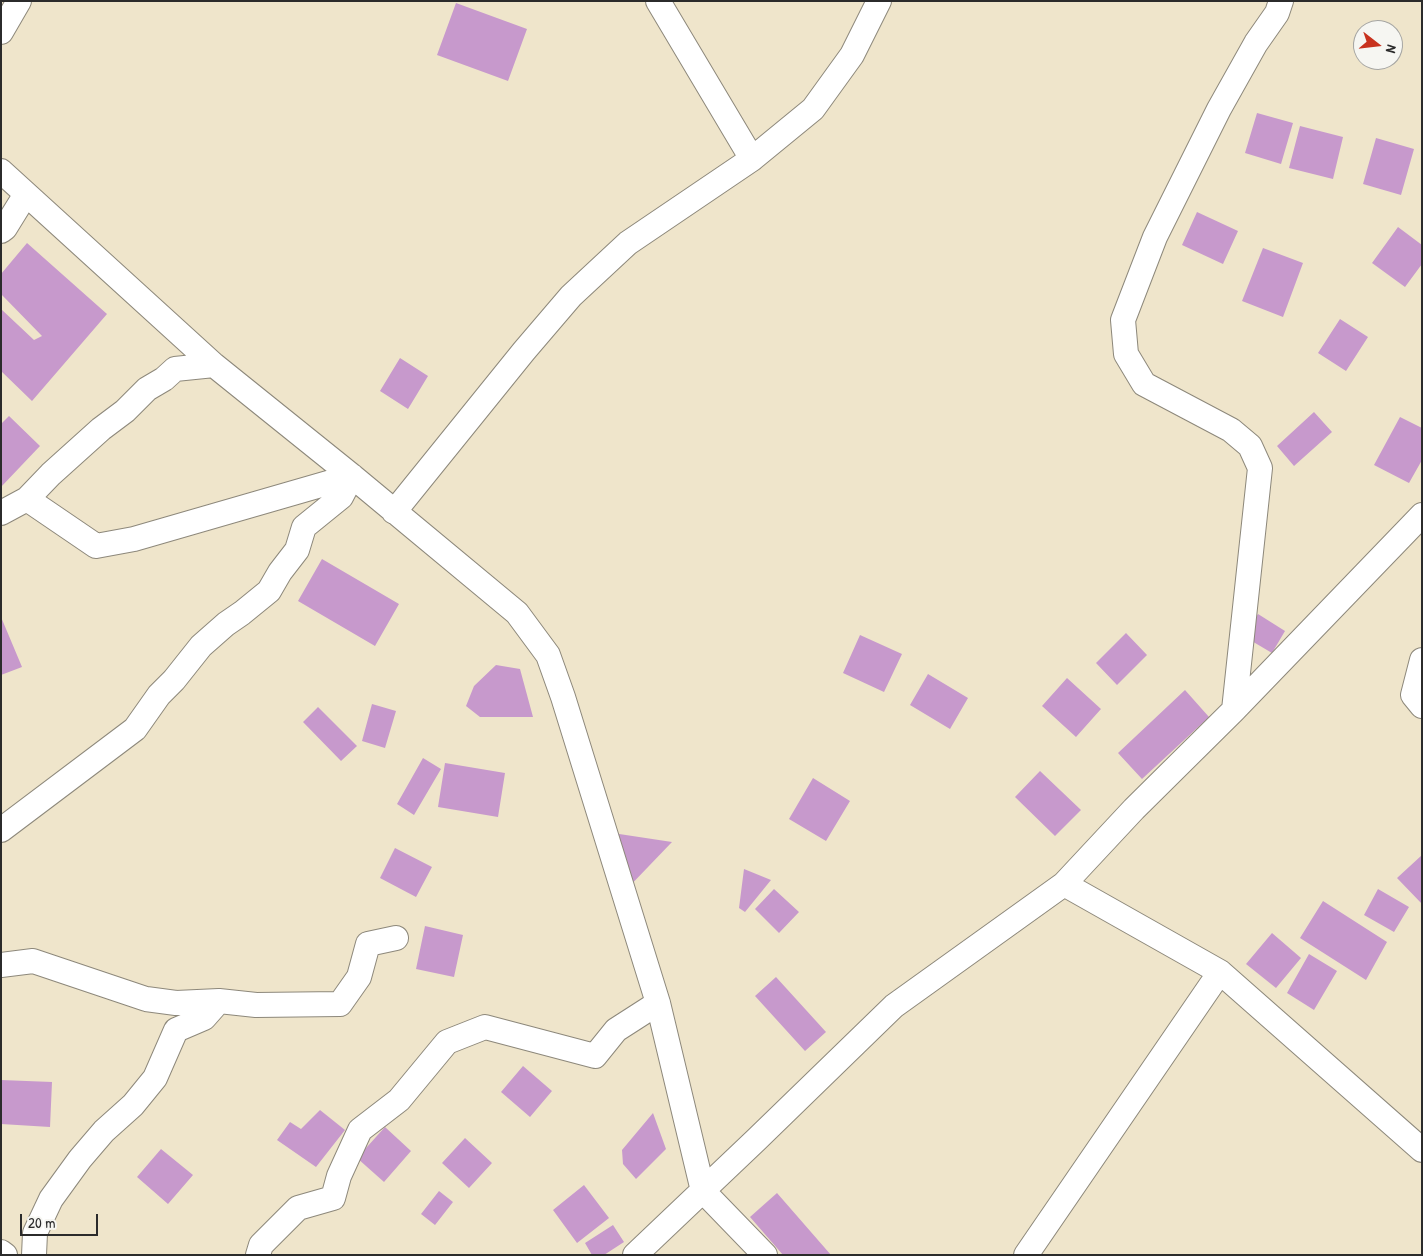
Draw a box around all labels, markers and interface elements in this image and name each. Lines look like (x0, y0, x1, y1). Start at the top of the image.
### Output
north arrow (1353, 20, 1403, 70)
text: N (1382, 43, 1402, 55)
scale bar (22, 1204, 100, 1236)
text: 20 m (28, 1212, 55, 1233)

